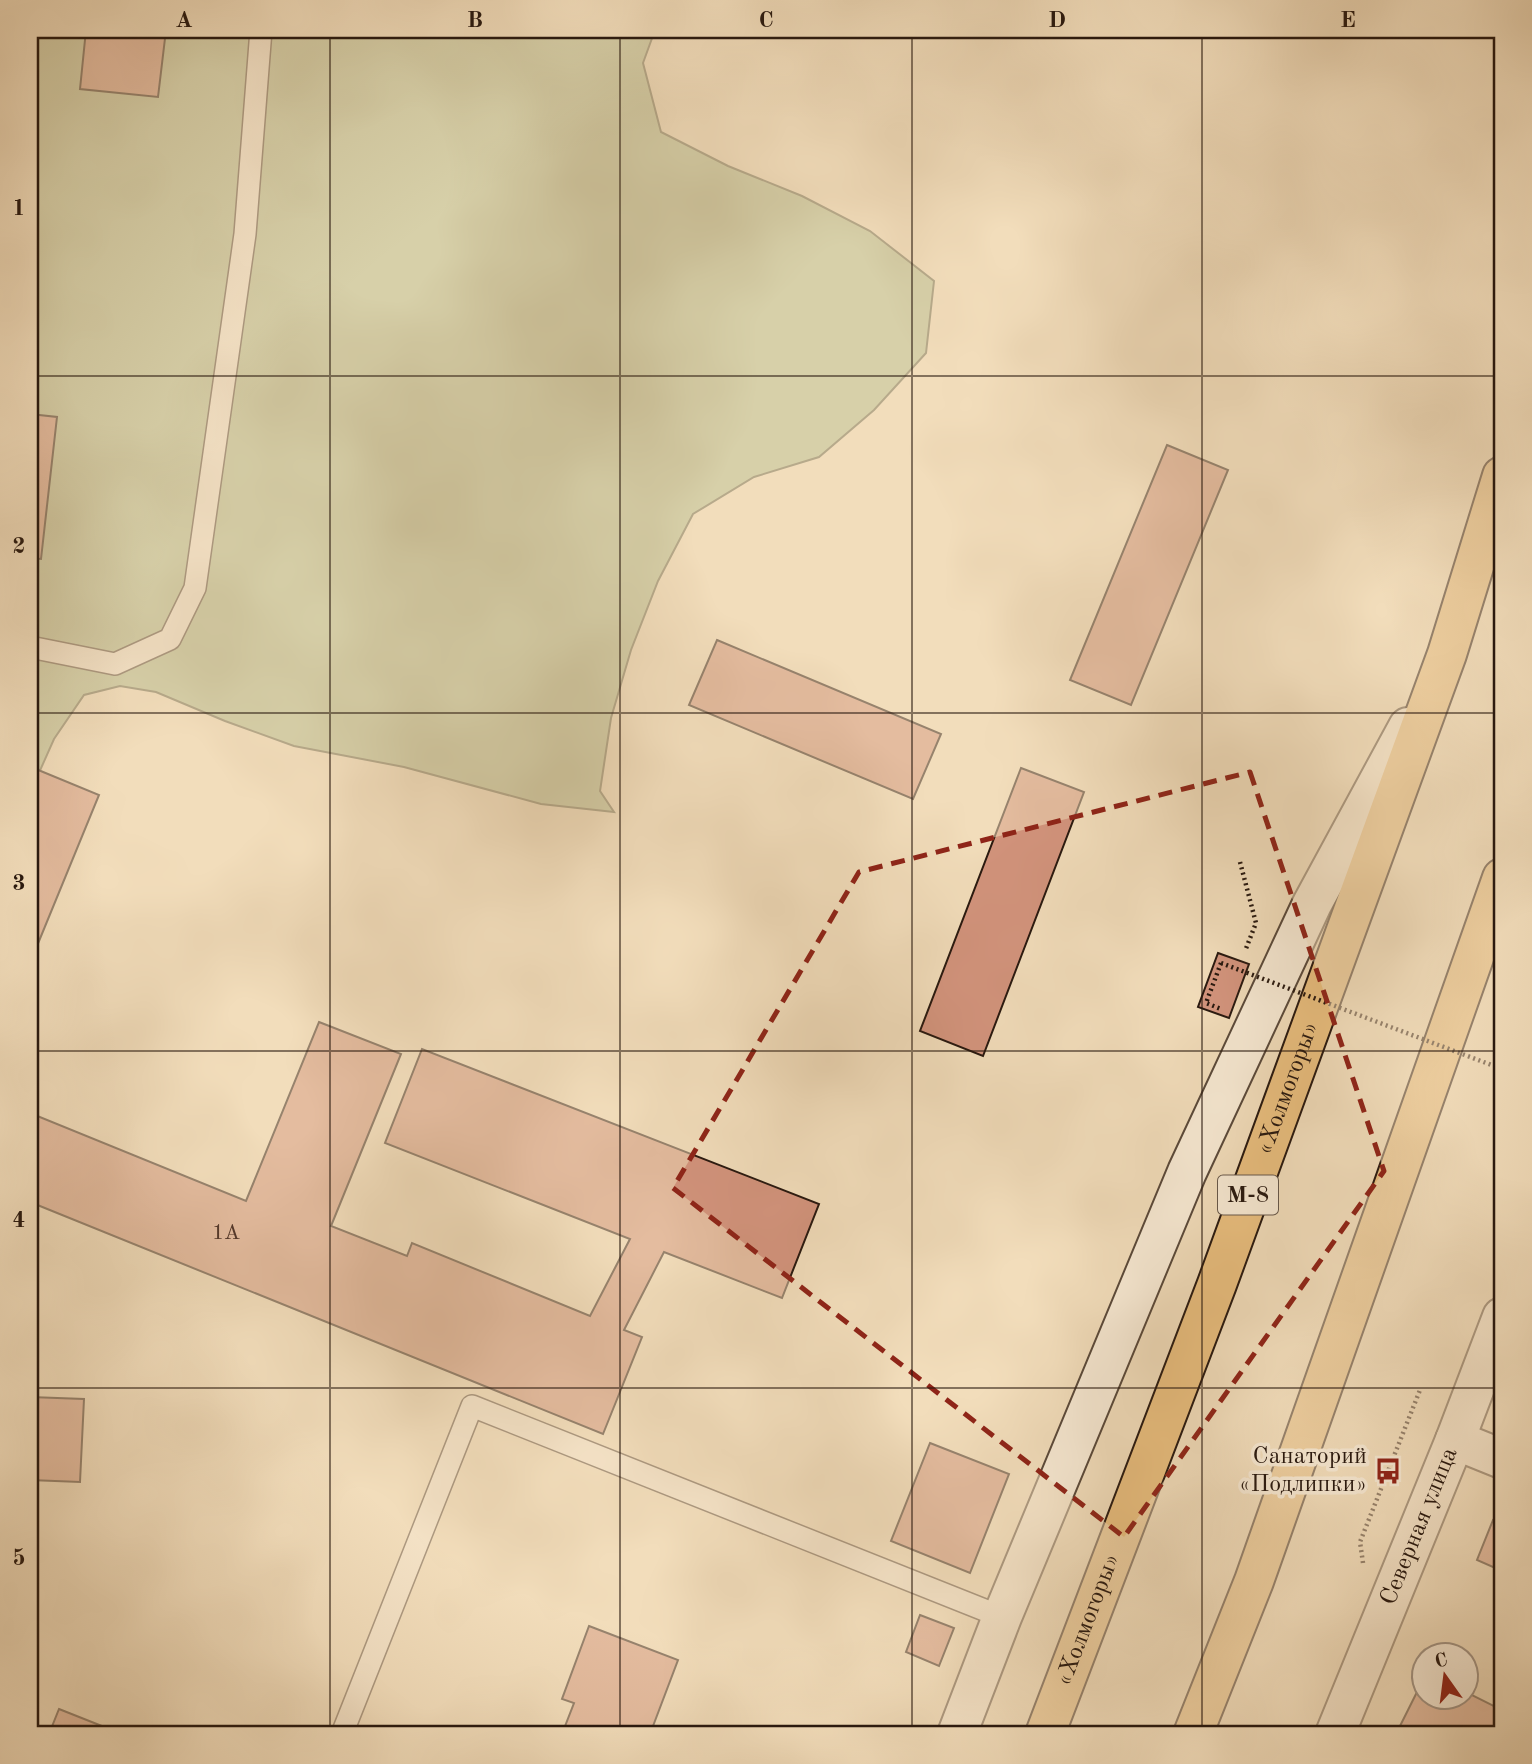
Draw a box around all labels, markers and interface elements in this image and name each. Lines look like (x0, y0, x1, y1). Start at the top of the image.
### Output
text: A (175, 9, 193, 32)
text: B (467, 9, 483, 32)
text: C (758, 9, 774, 32)
text: D (1048, 9, 1066, 32)
text: E (1340, 9, 1356, 32)
text: 1 (12, 197, 26, 220)
text: 2 (12, 535, 26, 558)
text: 3 (12, 872, 26, 895)
street label: «Холмогоры» (1253, 1019, 1324, 1158)
road number: М-8 (1218, 1176, 1278, 1214)
text: 4 (12, 1209, 26, 1232)
house number: 1А (212, 1223, 240, 1244)
street label: Северная улица (1377, 1444, 1463, 1609)
place label: Санаторий «Подлипки» (1239, 1445, 1367, 1497)
bus stop icon: Санаторий «Подлипки» (1373, 1456, 1403, 1486)
text: 5 (12, 1547, 26, 1570)
street label: «Холмогоры» (1052, 1551, 1125, 1690)
north arrow (1410, 1642, 1480, 1712)
text: С (1433, 1651, 1450, 1673)

